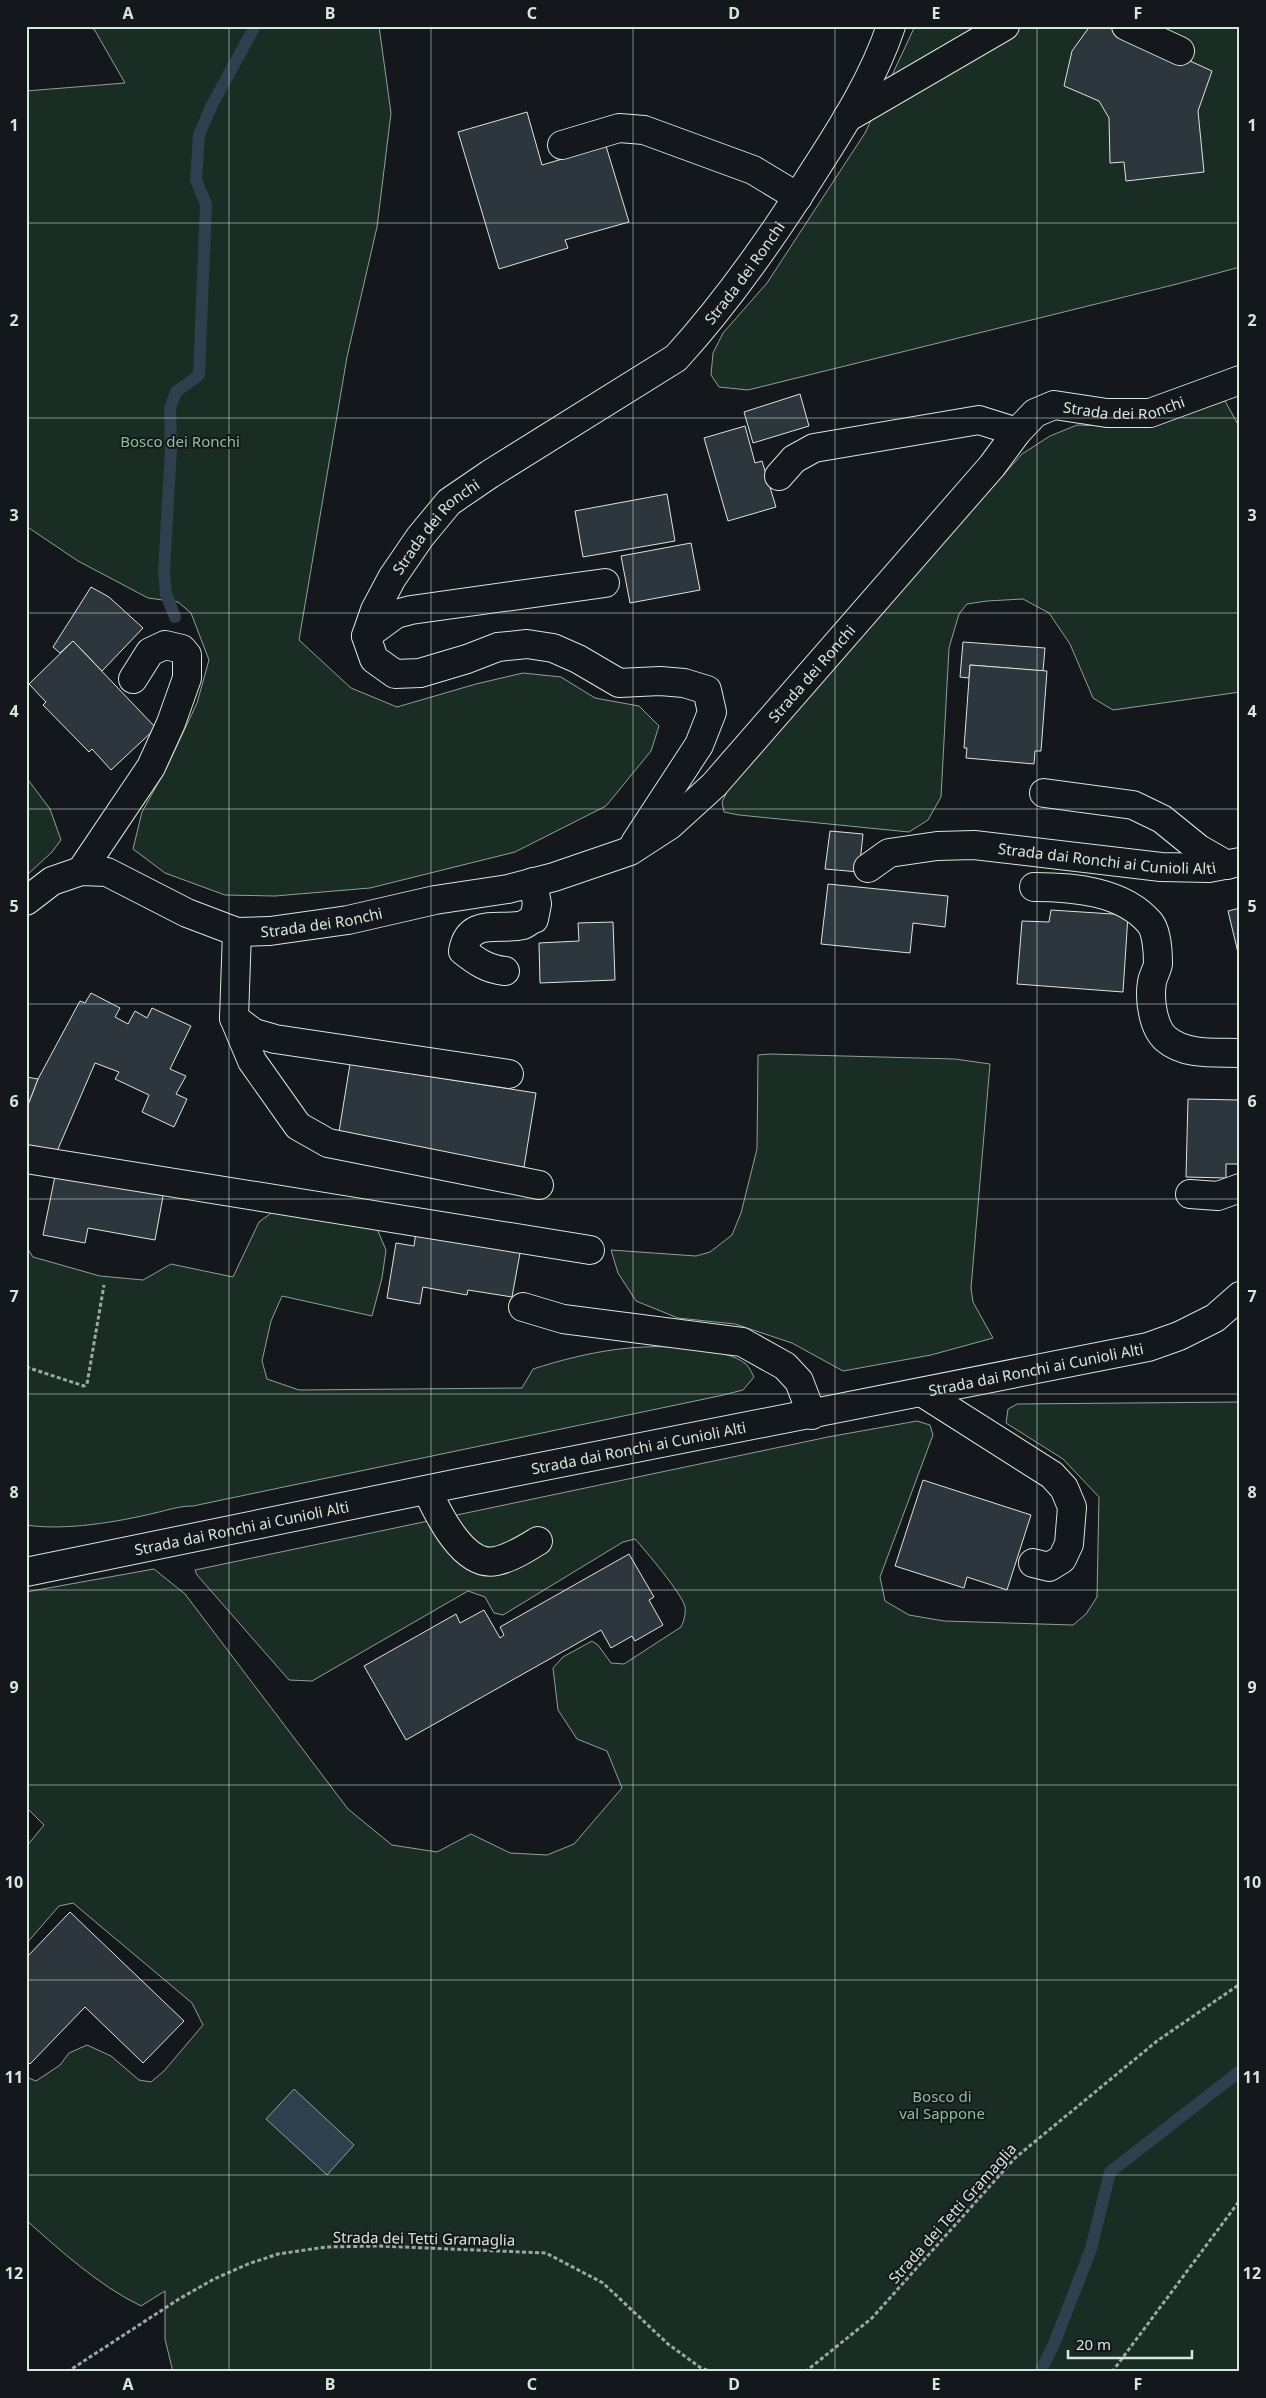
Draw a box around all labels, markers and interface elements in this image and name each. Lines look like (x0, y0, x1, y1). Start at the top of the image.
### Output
text: A (122, 2, 134, 24)
text: B (325, 2, 335, 24)
text: C (527, 2, 537, 24)
text: D (728, 2, 740, 24)
text: E (932, 2, 941, 24)
text: F (1134, 2, 1142, 24)
text: 1 (9, 114, 19, 136)
text: 1 (1247, 114, 1257, 136)
street label: Strada dei Ronchi (700, 217, 789, 328)
text: 2 (9, 309, 19, 331)
text: 2 (1247, 309, 1257, 331)
street label: Strada dei Ronchi (1062, 391, 1187, 423)
park label: Bosco dei Ronchi (120, 431, 240, 451)
street label: Strada dei Ronchi (388, 474, 483, 578)
text: 3 (9, 504, 19, 526)
text: 3 (1247, 504, 1257, 526)
street label: Strada dei Ronchi (763, 620, 859, 726)
text: 4 (9, 700, 19, 722)
text: 4 (1247, 700, 1257, 722)
street label: Strada dai Ronchi ai Cunioli Alti (997, 838, 1217, 878)
text: 5 (9, 895, 19, 917)
text: 5 (1247, 895, 1257, 917)
street label: Strada dei Ronchi (260, 902, 384, 941)
text: 6 (9, 1090, 19, 1112)
text: 6 (1247, 1090, 1257, 1112)
text: 7 (9, 1285, 19, 1307)
text: 7 (1247, 1285, 1257, 1307)
street label: Strada dai Ronchi ai Cunioli Alti (927, 1338, 1145, 1400)
street label: Strada dai Ronchi ai Cunioli Alti (529, 1417, 748, 1479)
text: 8 (9, 1481, 19, 1503)
text: 8 (1247, 1481, 1257, 1503)
street label: Strada dai Ronchi ai Cunioli Alti (132, 1496, 351, 1560)
text: 9 (9, 1676, 19, 1698)
text: 9 (1247, 1676, 1257, 1698)
text: 10 (5, 1871, 23, 1893)
text: 10 (1243, 1871, 1261, 1893)
text: 11 (5, 2066, 23, 2088)
text: 11 (1243, 2066, 1261, 2088)
park label: Bosco di val Sappone (899, 2086, 985, 2123)
street label: Strada dei Tetti Gramaglia (884, 2139, 1020, 2287)
street label: Strada dei Tetti Gramaglia (333, 2226, 515, 2250)
text: 12 (5, 2262, 23, 2284)
text: 12 (1243, 2262, 1261, 2284)
scale bar (1068, 2328, 1192, 2360)
text: 20 m (1076, 2334, 1111, 2354)
text: A (122, 2373, 134, 2395)
text: B (325, 2373, 335, 2395)
text: C (527, 2373, 537, 2395)
text: D (728, 2373, 740, 2395)
text: E (932, 2373, 941, 2395)
text: F (1134, 2373, 1142, 2395)

